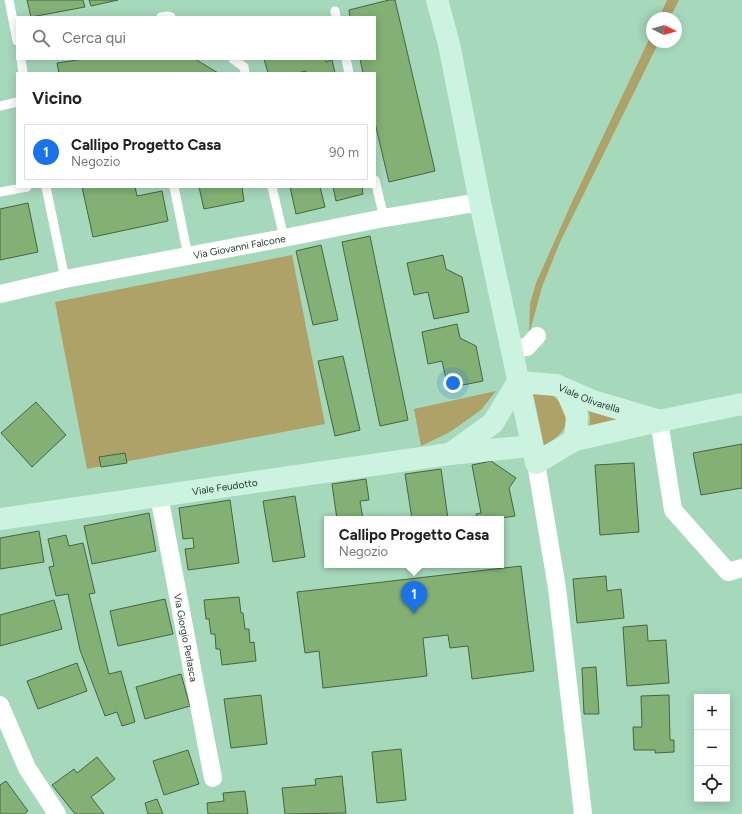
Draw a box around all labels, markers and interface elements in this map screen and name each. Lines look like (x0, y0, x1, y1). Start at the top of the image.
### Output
north arrow (646, 12, 682, 48)
search box (16, 16, 376, 60)
icon: search (30, 27, 52, 49)
text: Cerca qui (62, 29, 126, 47)
text: Vicino (32, 88, 82, 108)
text: Callipo Progetto Casa (71, 136, 221, 154)
text: 1 (43, 145, 49, 160)
text: 90 m (329, 145, 359, 160)
text: Negozio (71, 154, 120, 169)
street label: Via Giovanni Falcone (192, 231, 287, 261)
your location (443, 373, 463, 393)
street label: Viale Olivarella (556, 380, 622, 415)
street label: Viale Feudotto (191, 475, 258, 498)
popup (324, 516, 504, 568)
text: Callipo Progetto Casa (339, 526, 489, 544)
text: Negozio (339, 544, 388, 559)
pin: 1 (401, 581, 427, 614)
street label: Via Giorgio Perlasca (171, 592, 201, 683)
map controls (694, 694, 730, 802)
button: + (694, 694, 730, 730)
button: − (694, 730, 730, 766)
button: locate (694, 766, 730, 802)

